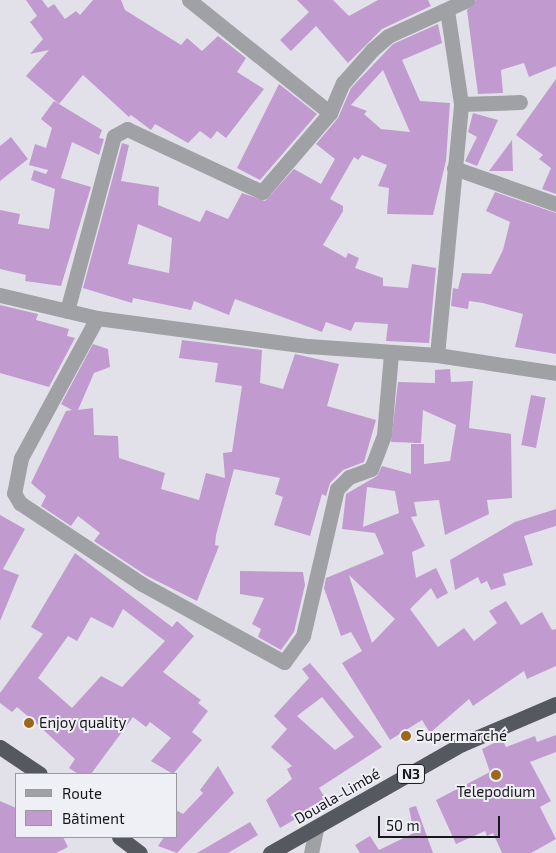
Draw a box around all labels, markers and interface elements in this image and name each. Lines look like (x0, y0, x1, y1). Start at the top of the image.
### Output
place label: Enjoy quality (39, 714, 127, 732)
marker: Enjoy quality (23, 717, 35, 729)
place label: Supermarché (416, 727, 507, 745)
marker: Supermarché (400, 730, 412, 742)
road number: N3 (396, 762, 426, 786)
street label: Douala-Limbé (291, 764, 383, 828)
marker: Telepodium (490, 769, 502, 781)
legend (15, 773, 178, 838)
place label: Telepodium (457, 783, 535, 801)
text: Route (62, 784, 102, 802)
scale bar (381, 806, 504, 838)
text: Bâtiment (62, 809, 125, 827)
text: 50 m (386, 816, 420, 834)

